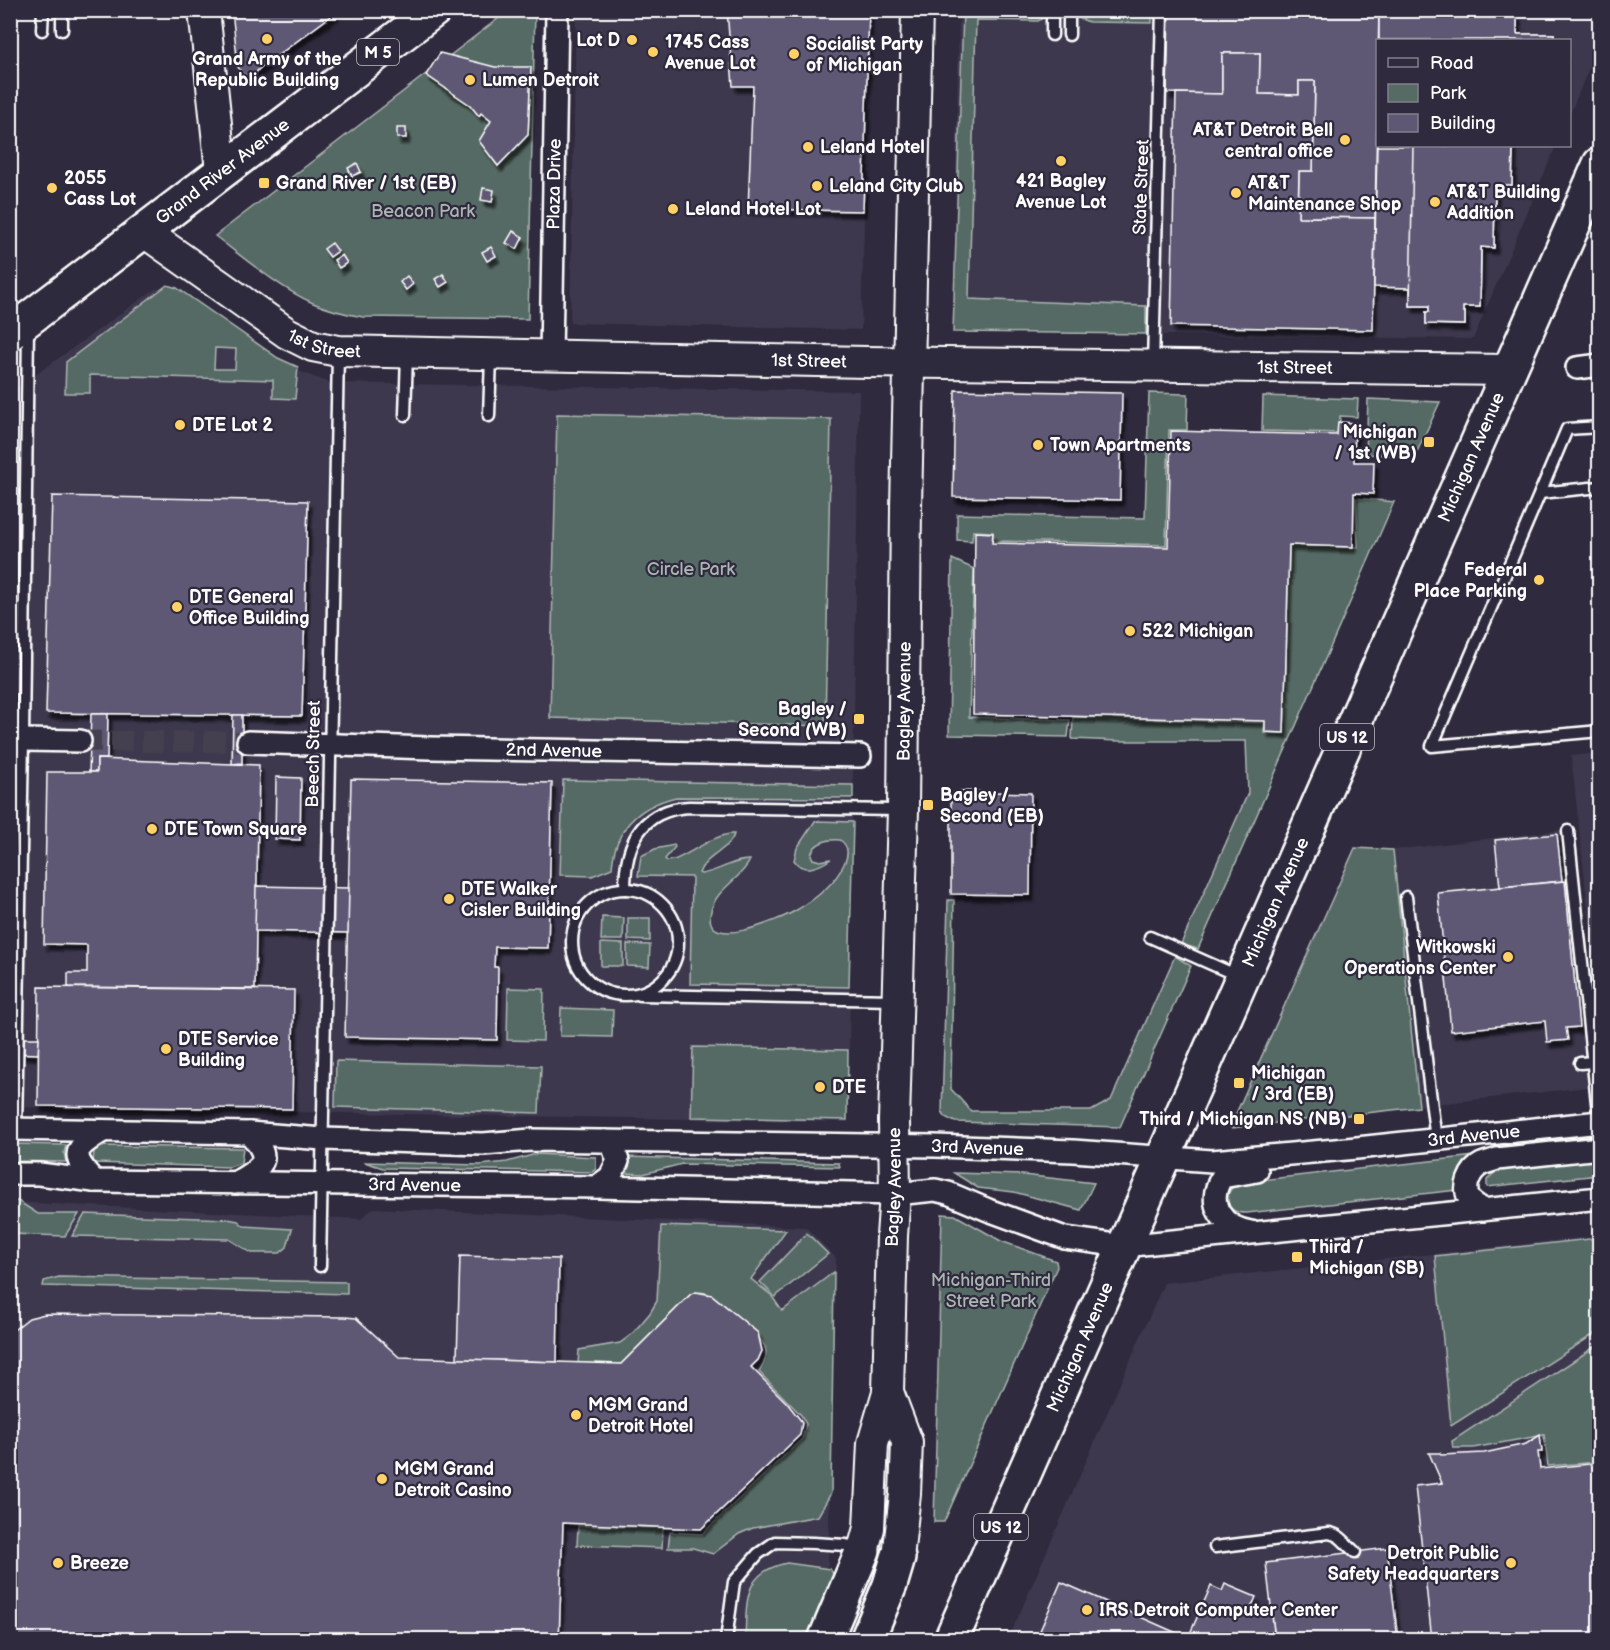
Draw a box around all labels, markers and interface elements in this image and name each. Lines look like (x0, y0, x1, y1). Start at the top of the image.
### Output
place label: Lot D (576, 30, 620, 51)
marker: Grand Army of the Republic Building (260, 32, 274, 46)
place label: 1745 Cass Avenue Lot (664, 32, 756, 74)
marker: Lot D (625, 33, 639, 47)
place label: Socialist Party of Michigan (806, 34, 924, 76)
road number: M 5 (357, 39, 399, 65)
legend (1376, 39, 1571, 147)
marker: 1745 Cass Avenue Lot (646, 45, 660, 59)
marker: Socialist Party of Michigan (787, 47, 801, 61)
place label: Grand Army of the Republic Building (192, 49, 342, 91)
text: Road (1430, 53, 1474, 74)
place label: Lumen Detroit (482, 70, 599, 91)
marker: Lumen Detroit (463, 73, 477, 87)
text: Park (1430, 83, 1466, 104)
text: Building (1430, 113, 1496, 134)
street label: Grand River Avenue (152, 114, 294, 229)
place label: AT&T Detroit Bell central office (1192, 120, 1333, 162)
marker: AT&T Detroit Bell central office (1338, 133, 1352, 147)
place label: Leland Hotel (820, 137, 925, 158)
street label: Plaza Drive (543, 138, 566, 230)
street label: State Street (1129, 138, 1154, 235)
marker: Leland Hotel (801, 140, 815, 154)
marker: 421 Bagley Avenue Lot (1054, 154, 1068, 168)
place label: 2055 Cass Lot (64, 168, 136, 210)
place label: 421 Bagley Avenue Lot (1015, 171, 1107, 213)
place label: Grand River / 1st (EB) (276, 173, 457, 194)
place label: AT&T Maintenance Shop (1247, 173, 1401, 215)
marker: Grand River / 1st (EB) (257, 176, 271, 190)
place label: Leland City Club (829, 176, 964, 197)
marker: Leland City Club (810, 179, 824, 193)
marker: 2055 Cass Lot (45, 181, 59, 195)
place label: AT&T Building Addition (1446, 182, 1561, 224)
marker: AT&T Maintenance Shop (1229, 186, 1243, 200)
marker: AT&T Building Addition (1428, 195, 1442, 209)
place label: Leland Hotel Lot (685, 199, 821, 220)
park label: Beacon Park (371, 201, 475, 222)
marker: Leland Hotel Lot (666, 202, 680, 216)
street label: 1st Street (284, 325, 361, 362)
street label: 1st Street (771, 350, 847, 373)
street label: 1st Street (1257, 357, 1333, 379)
street label: Michigan Avenue (1434, 389, 1509, 526)
place label: DTE Lot 2 (192, 415, 273, 436)
marker: DTE Lot 2 (173, 418, 187, 432)
place label: Michigan / 1st (WB) (1334, 422, 1417, 464)
place label: Town Apartments (1050, 435, 1191, 456)
marker: Michigan / 1st (WB) (1422, 435, 1436, 449)
marker: Town Apartments (1031, 438, 1045, 452)
park label: Circle Park (647, 559, 735, 580)
place label: Federal Place Parking (1414, 560, 1527, 602)
marker: Federal Place Parking (1532, 573, 1546, 587)
place label: DTE General Office Building (189, 587, 309, 629)
marker: DTE General Office Building (170, 600, 184, 614)
place label: 522 Michigan (1142, 621, 1253, 642)
marker: 522 Michigan (1123, 624, 1137, 638)
street label: Bagley Avenue (893, 641, 916, 761)
place label: Bagley / Second (WB) (738, 699, 847, 741)
street label: Beech Street (302, 700, 325, 808)
marker: Bagley / Second (WB) (852, 712, 866, 726)
road number: US 12 (1320, 724, 1374, 750)
street label: 2nd Avenue (505, 739, 603, 762)
place label: Bagley / Second (EB) (940, 785, 1044, 827)
marker: Bagley / Second (EB) (921, 798, 935, 812)
place label: DTE Town Square (164, 819, 307, 840)
marker: DTE Town Square (145, 822, 159, 836)
street label: Michigan Avenue (1238, 834, 1314, 971)
place label: DTE Walker Cisler Building (461, 879, 581, 921)
marker: DTE Walker Cisler Building (442, 892, 456, 906)
place label: Witkowski Operations Center (1344, 937, 1497, 979)
marker: Witkowski Operations Center (1501, 950, 1515, 964)
place label: DTE Service Building (178, 1029, 279, 1071)
marker: DTE Service Building (159, 1042, 173, 1056)
place label: Michigan / 3rd (EB) (1251, 1063, 1334, 1105)
marker: Michigan / 3rd (EB) (1232, 1076, 1246, 1090)
place label: DTE (832, 1077, 866, 1098)
marker: DTE (813, 1080, 827, 1094)
place label: Third / Michigan NS (NB) (1139, 1109, 1347, 1130)
marker: Third / Michigan NS (NB) (1352, 1112, 1366, 1126)
street label: 3rd Avenue (1426, 1121, 1521, 1151)
street label: Bagley Avenue (882, 1127, 906, 1247)
street label: 3rd Avenue (931, 1136, 1024, 1160)
street label: 3rd Avenue (368, 1174, 461, 1196)
place label: Third / Michigan (SB) (1309, 1237, 1425, 1279)
marker: Third / Michigan (SB) (1290, 1250, 1304, 1264)
park label: Michigan-Third Street Park (931, 1270, 1051, 1312)
street label: Michigan Avenue (1043, 1279, 1118, 1415)
place label: MGM Grand Detroit Hotel (588, 1395, 693, 1437)
marker: MGM Grand Detroit Hotel (569, 1408, 583, 1422)
place label: MGM Grand Detroit Casino (394, 1459, 512, 1501)
marker: MGM Grand Detroit Casino (375, 1472, 389, 1486)
road number: US 12 (974, 1514, 1028, 1540)
place label: Detroit Public Safety Headquarters (1328, 1543, 1499, 1585)
place label: Breeze (70, 1553, 129, 1574)
marker: Breeze (51, 1556, 65, 1570)
marker: Detroit Public Safety Headquarters (1504, 1556, 1518, 1570)
place label: IRS Detroit Computer Center (1099, 1600, 1339, 1621)
marker: IRS Detroit Computer Center (1080, 1603, 1094, 1617)

